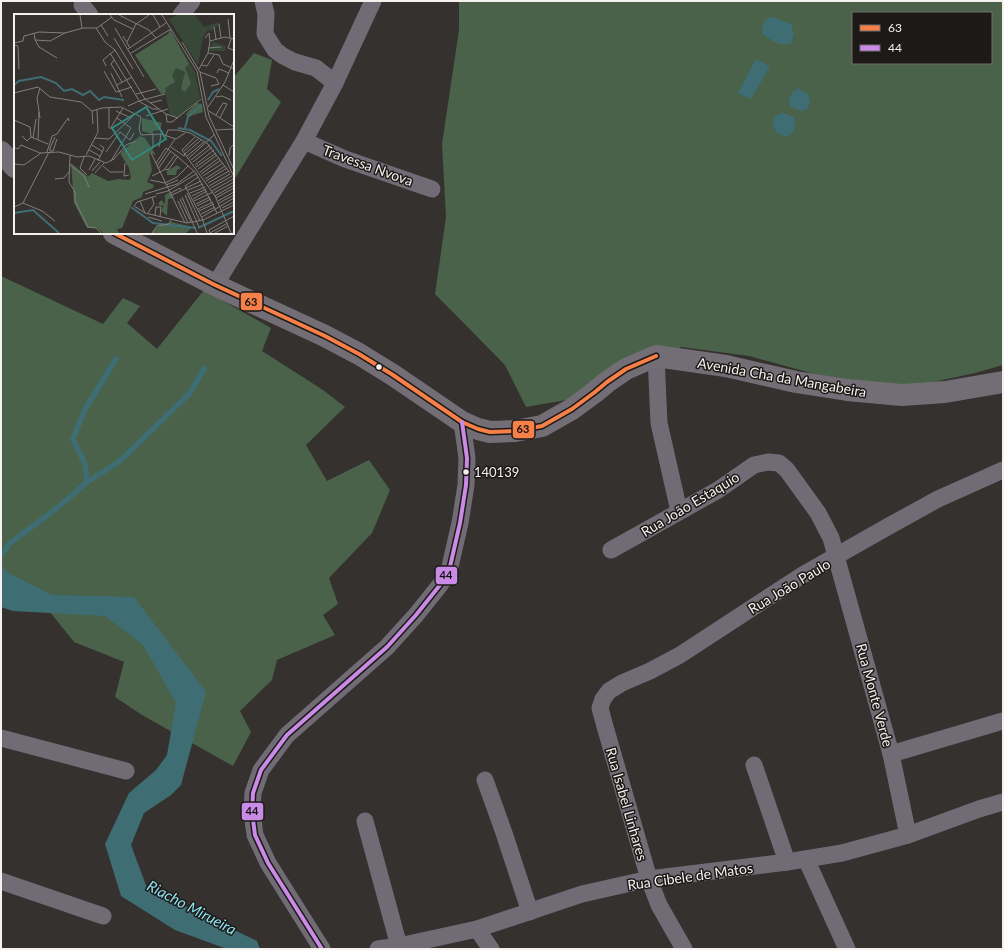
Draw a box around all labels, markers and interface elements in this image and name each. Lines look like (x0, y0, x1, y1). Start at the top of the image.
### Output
legend (852, 12, 992, 64)
inset map (14, 14, 234, 234)
text: 63 (888, 20, 902, 35)
text: 44 (888, 40, 902, 55)
street label: Travessa Nvova (320, 141, 416, 189)
line badge: 63 (240, 292, 263, 311)
text: 63 (245, 295, 257, 308)
street label: Avenida Cha da Mangabeira (696, 354, 868, 400)
unlabelled marker (374, 362, 384, 372)
line badge: 63 (512, 420, 535, 439)
text: 63 (517, 422, 529, 435)
place label: 140139 (474, 464, 519, 480)
marker: 140139 (461, 467, 471, 477)
street label: Rua João Estaquio (638, 468, 742, 540)
street label: Rua João Paulo (745, 555, 833, 617)
line badge: 44 (435, 566, 458, 585)
text: 44 (440, 568, 453, 581)
street label: Rua Monte Verde (853, 641, 897, 749)
street label: Rua Isabel Linhares (603, 745, 651, 863)
line badge: 44 (241, 802, 264, 821)
text: 44 (246, 804, 259, 817)
street label: Rua Cibele de Matos (626, 859, 754, 893)
water label: Riacho Mirueira (144, 876, 240, 938)

